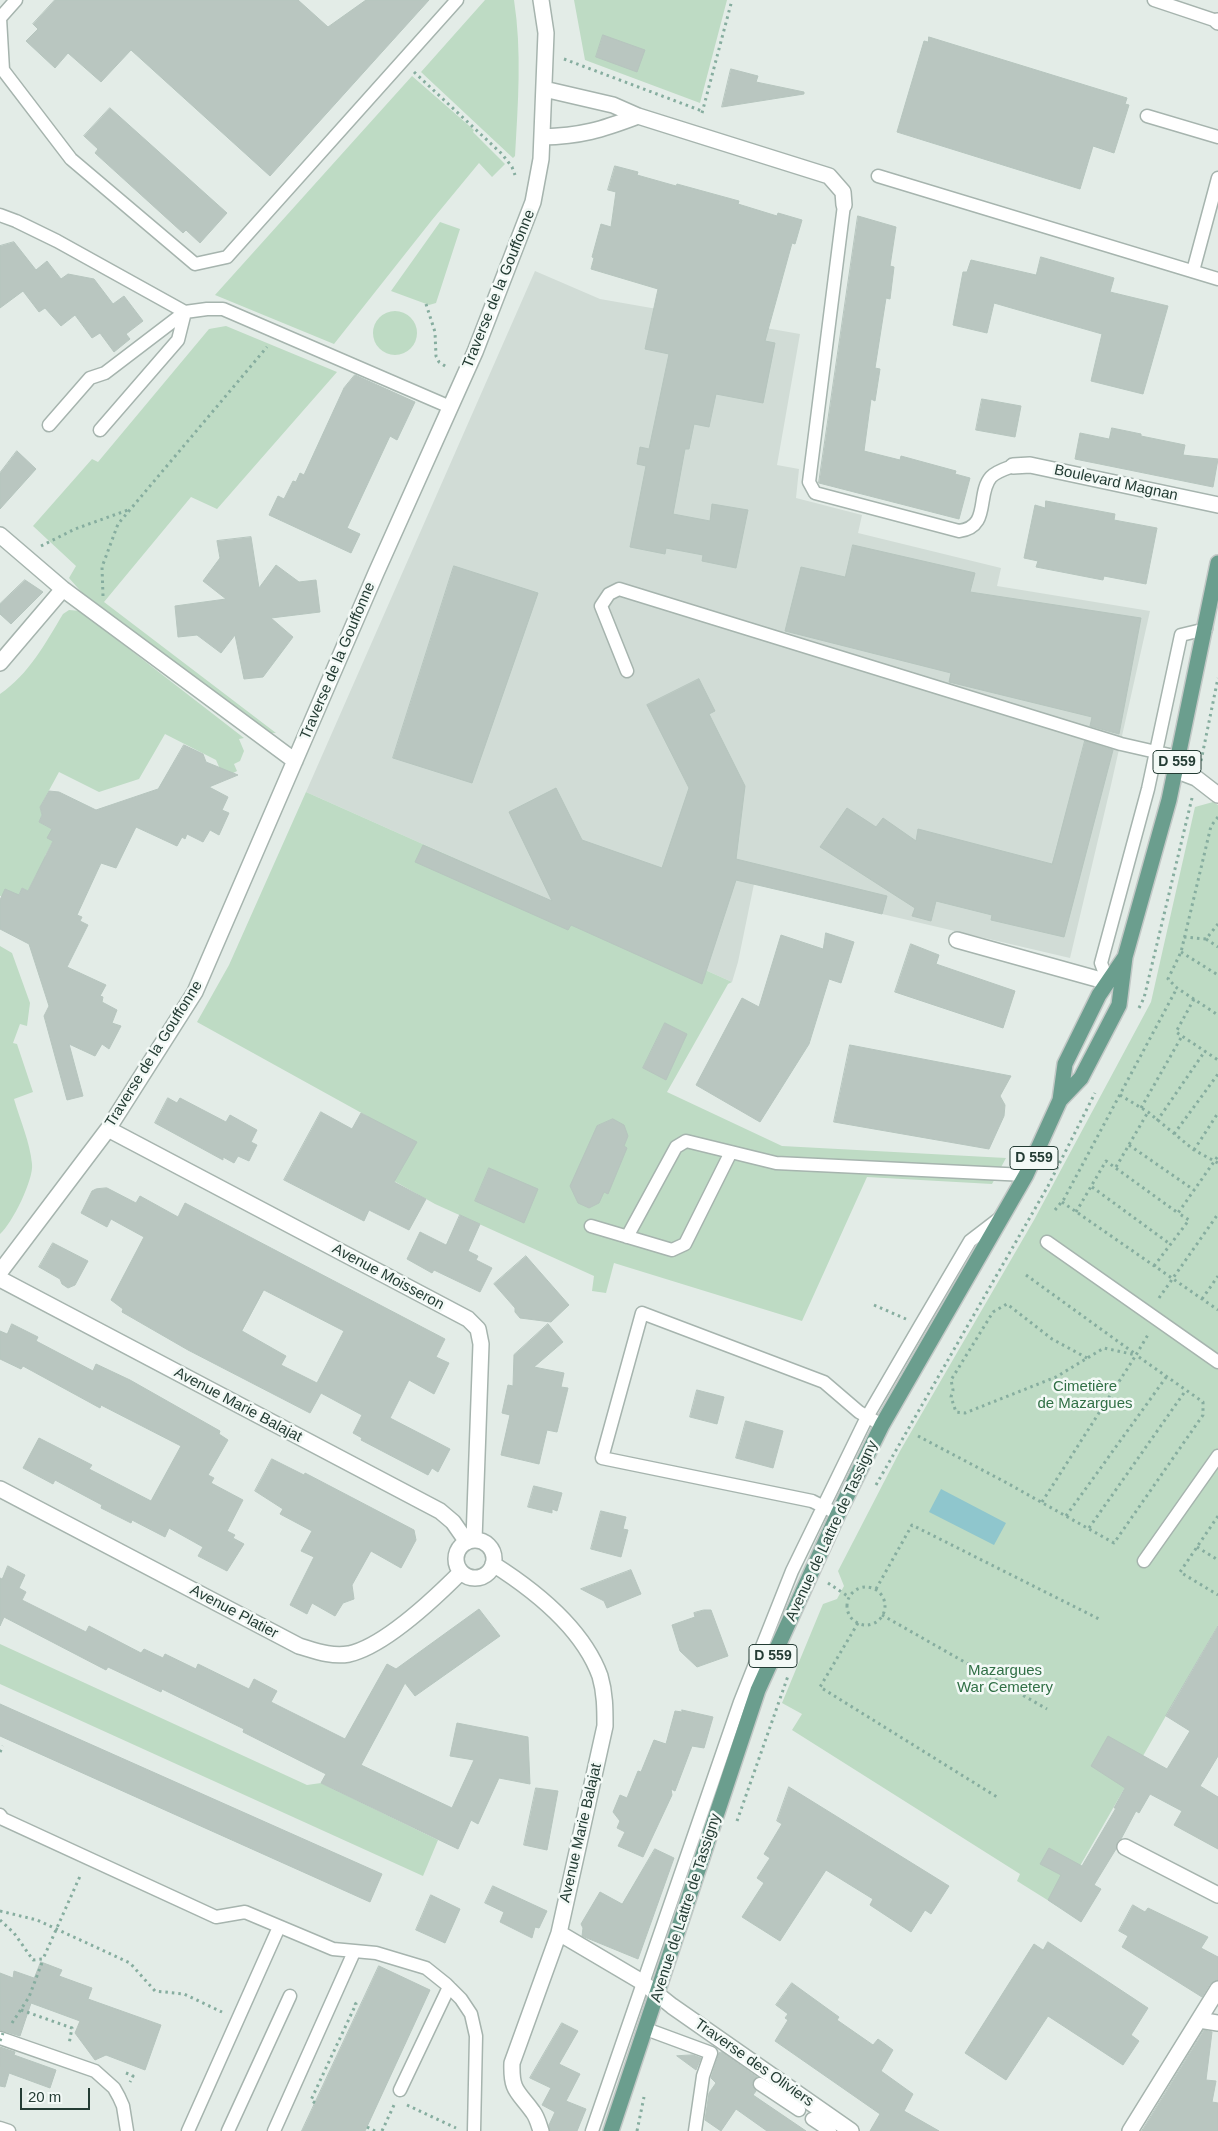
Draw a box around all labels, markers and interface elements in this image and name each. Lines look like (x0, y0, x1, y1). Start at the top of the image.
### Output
street label: Traverse de la Gouffonne (459, 207, 539, 371)
street label: Boulevard Magnan (1053, 461, 1179, 505)
street label: Traverse de la Gouffonne (297, 580, 379, 742)
road number: D 559 (1153, 750, 1201, 774)
street label: Traverse de la Gouffonne (102, 977, 206, 1131)
road number: D 559 (1010, 1146, 1058, 1170)
street label: Avenue Moisseron (329, 1240, 447, 1314)
street label: Avenue Marie Balajat (171, 1364, 305, 1446)
park label: Cimetière de Mazargues (1037, 1378, 1133, 1413)
street label: Avenue de Lattre de Tassigny (782, 1438, 882, 1624)
street label: Avenue Platier (187, 1581, 281, 1643)
road number: D 559 (749, 1644, 797, 1668)
park label: Mazargues War Cemetery (957, 1662, 1053, 1697)
street label: Avenue Marie Balajat (556, 1762, 606, 1904)
street label: Avenue de Lattre de Tassigny (647, 1811, 725, 2005)
street label: Traverse des Oliviers (691, 2015, 817, 2111)
scale bar (22, 2078, 92, 2110)
text: 20 m (28, 2088, 61, 2105)

